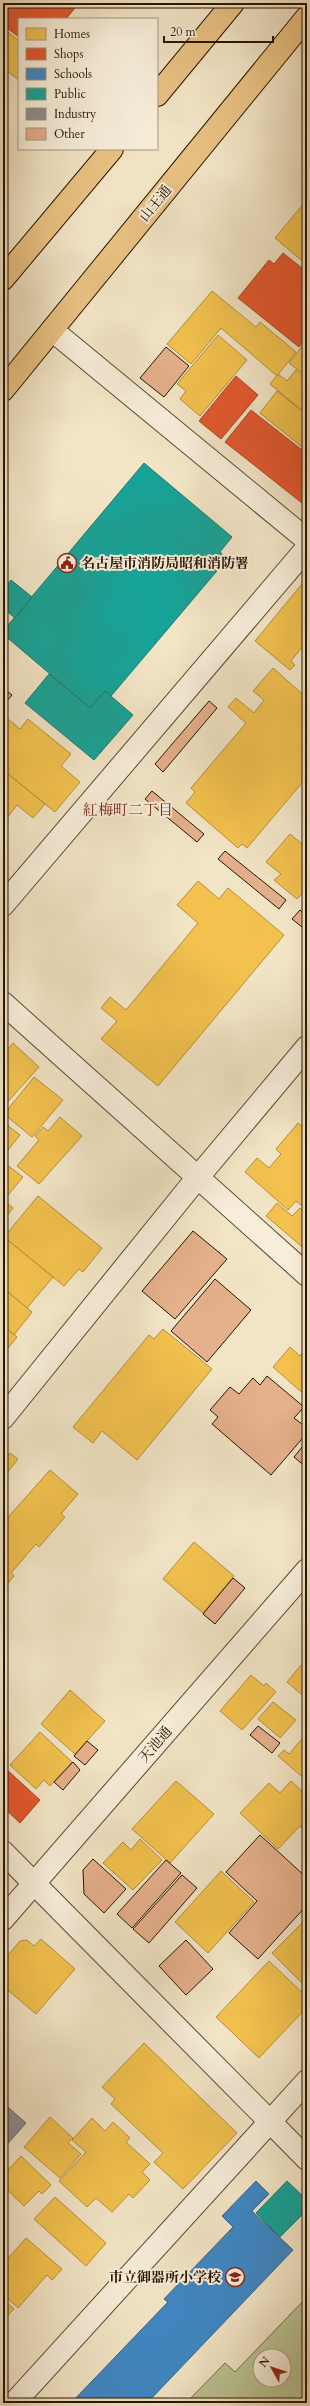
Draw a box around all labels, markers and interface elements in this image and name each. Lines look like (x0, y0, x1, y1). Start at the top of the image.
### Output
legend (18, 18, 158, 150)
scale bar (164, 18, 273, 44)
text: 20 m (170, 24, 197, 40)
text: Homes (54, 26, 90, 42)
text: Shops (54, 46, 83, 62)
text: Schools (54, 66, 92, 82)
text: Public (54, 86, 87, 102)
text: Industry (54, 106, 97, 122)
text: Other (54, 126, 85, 142)
street label: 山王通 (135, 181, 176, 226)
public building icon: 名古屋市消防局昭和消防署 (56, 552, 78, 574)
place label: 名古屋市消防局昭和消防署 (81, 554, 249, 573)
district label: 紅梅町二丁目 (83, 800, 173, 820)
street label: 天池通 (134, 1722, 176, 1766)
school or university icon: 市立御器所小学校 (224, 2266, 246, 2288)
place label: 市立御器所小学校 (109, 2268, 221, 2287)
north arrow (252, 2348, 292, 2388)
text: N (256, 2353, 274, 2370)

